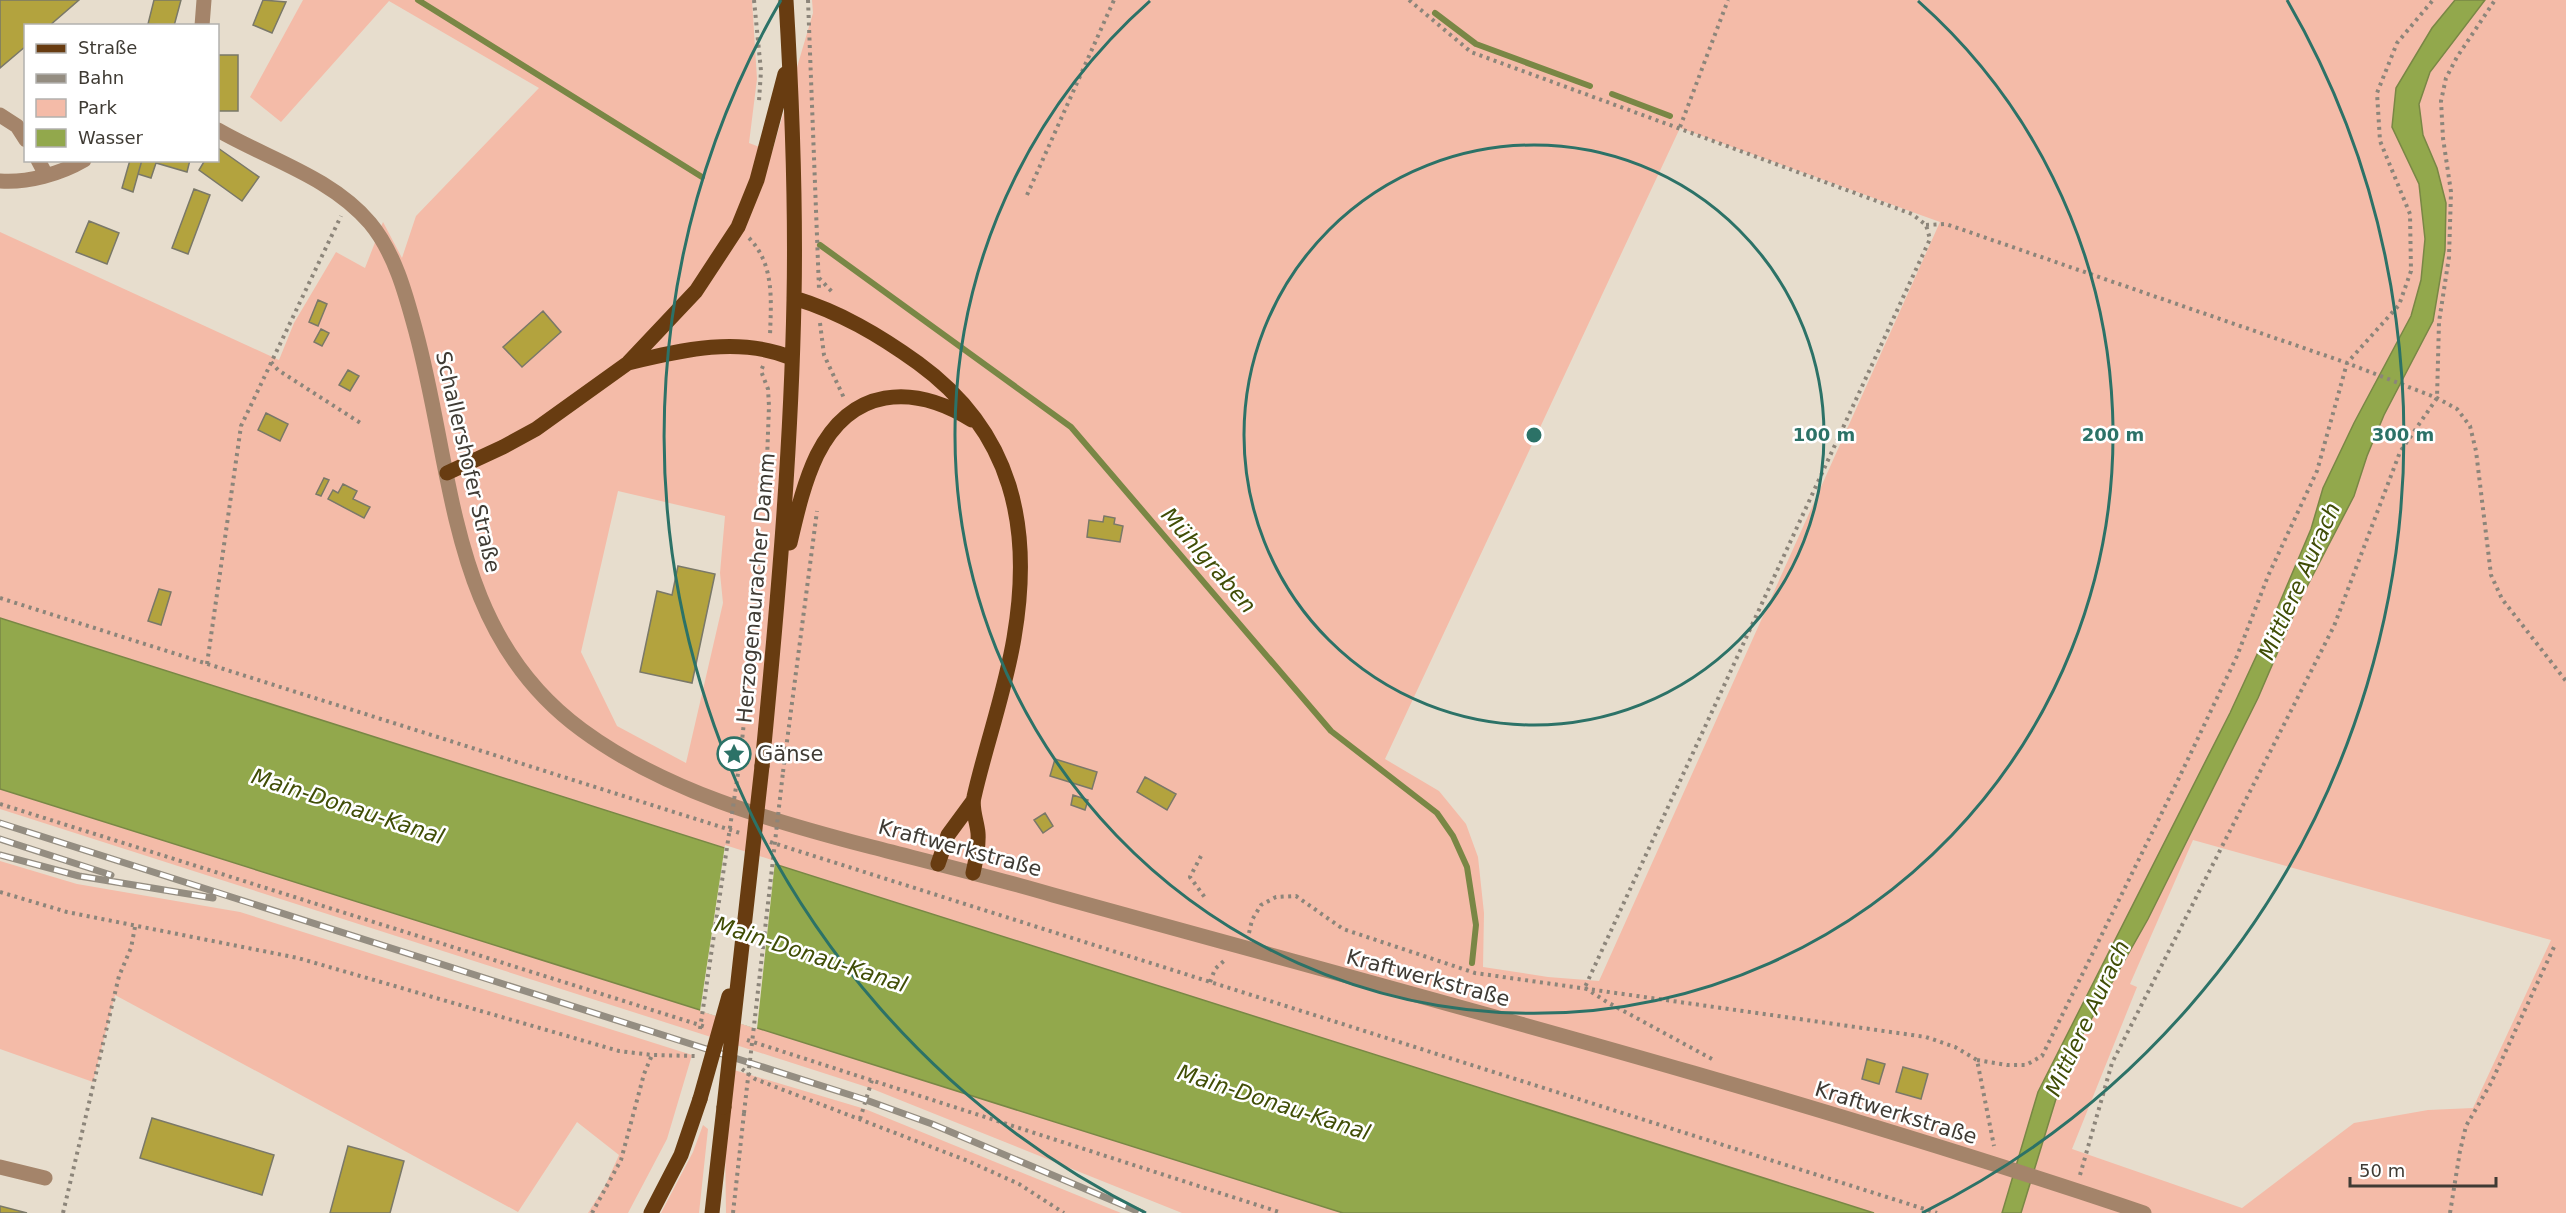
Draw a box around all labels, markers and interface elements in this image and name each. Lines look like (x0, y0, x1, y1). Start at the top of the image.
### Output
legend (24, 24, 219, 162)
text: Straße (78, 37, 137, 58)
text: Bahn (78, 67, 124, 88)
text: Park (78, 97, 117, 118)
text: Wasser (78, 127, 144, 148)
street label: Schallershofer Straße (431, 349, 505, 575)
text: 100 m (1793, 424, 1855, 445)
text: 200 m (2082, 424, 2144, 445)
text: 300 m (2372, 424, 2434, 445)
centre of rings (1524, 425, 1544, 445)
street label: Herzogenauracher Damm (732, 452, 780, 724)
water label: Mittlere Aurach (2254, 499, 2345, 664)
water label: Mühlgraben (1156, 503, 1261, 618)
place icon: Gänse (716, 736, 752, 772)
place label: Gänse (757, 742, 823, 766)
water label: Main-Donau-Kanal (248, 764, 447, 849)
street label: Kraftwerkstraße (876, 815, 1044, 881)
water label: Main-Donau-Kanal (711, 912, 910, 997)
water label: Mittlere Aurach (2040, 936, 2135, 1100)
street label: Kraftwerkstraße (1344, 945, 1512, 1011)
water label: Main-Donau-Kanal (1174, 1060, 1373, 1145)
street label: Kraftwerkstraße (1812, 1077, 1980, 1149)
scale bar (2350, 1150, 2496, 1188)
text: 50 m (2359, 1160, 2405, 1181)

